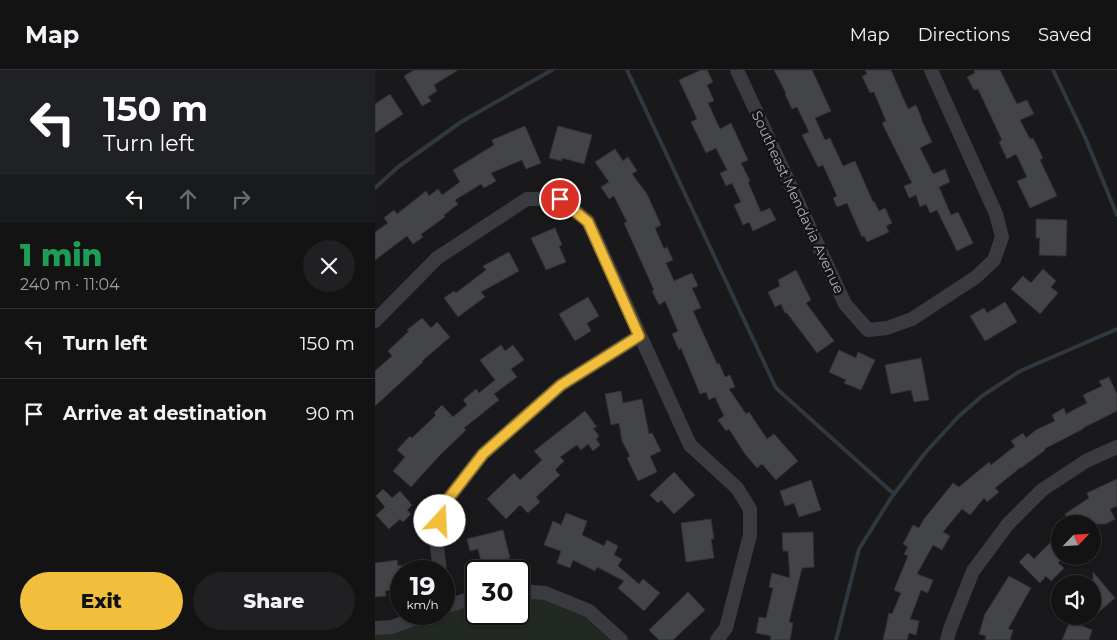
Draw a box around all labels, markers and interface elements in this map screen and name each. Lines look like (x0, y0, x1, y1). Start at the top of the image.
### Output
text: Map (25, 20, 79, 49)
text: Map (850, 24, 890, 46)
text: Directions (918, 24, 1010, 46)
text: Saved (1038, 24, 1092, 46)
text: 150 m (103, 87, 208, 130)
icon: left (20, 90, 85, 155)
street label: Southeast Mendavia Avenue (748, 108, 848, 296)
text: Turn left (103, 130, 195, 157)
pin (539, 178, 581, 220)
icon: left (121, 185, 149, 213)
icon: ahead (174, 185, 202, 213)
icon: right (227, 185, 255, 213)
icon: arrive (546, 185, 574, 213)
text: 1 min (20, 237, 103, 274)
button: close (303, 240, 355, 292)
text: 240 m · 11:04 (20, 275, 120, 294)
icon: left (20, 330, 48, 358)
text: Turn left (63, 332, 148, 355)
text: 150 m (300, 332, 355, 355)
icon: arrive (20, 400, 48, 428)
text: Arrive at destination (63, 402, 267, 425)
text: 90 m (306, 402, 355, 425)
position arrow (413, 494, 465, 546)
north arrow (1051, 515, 1101, 565)
map controls (1051, 515, 1101, 625)
speed limit sign: 30 (465, 560, 530, 625)
text: 19 (410, 571, 435, 601)
button: Exit (20, 572, 183, 630)
button: Share (193, 572, 355, 630)
button: sound (1051, 575, 1101, 625)
text: km/h (406, 597, 439, 612)

